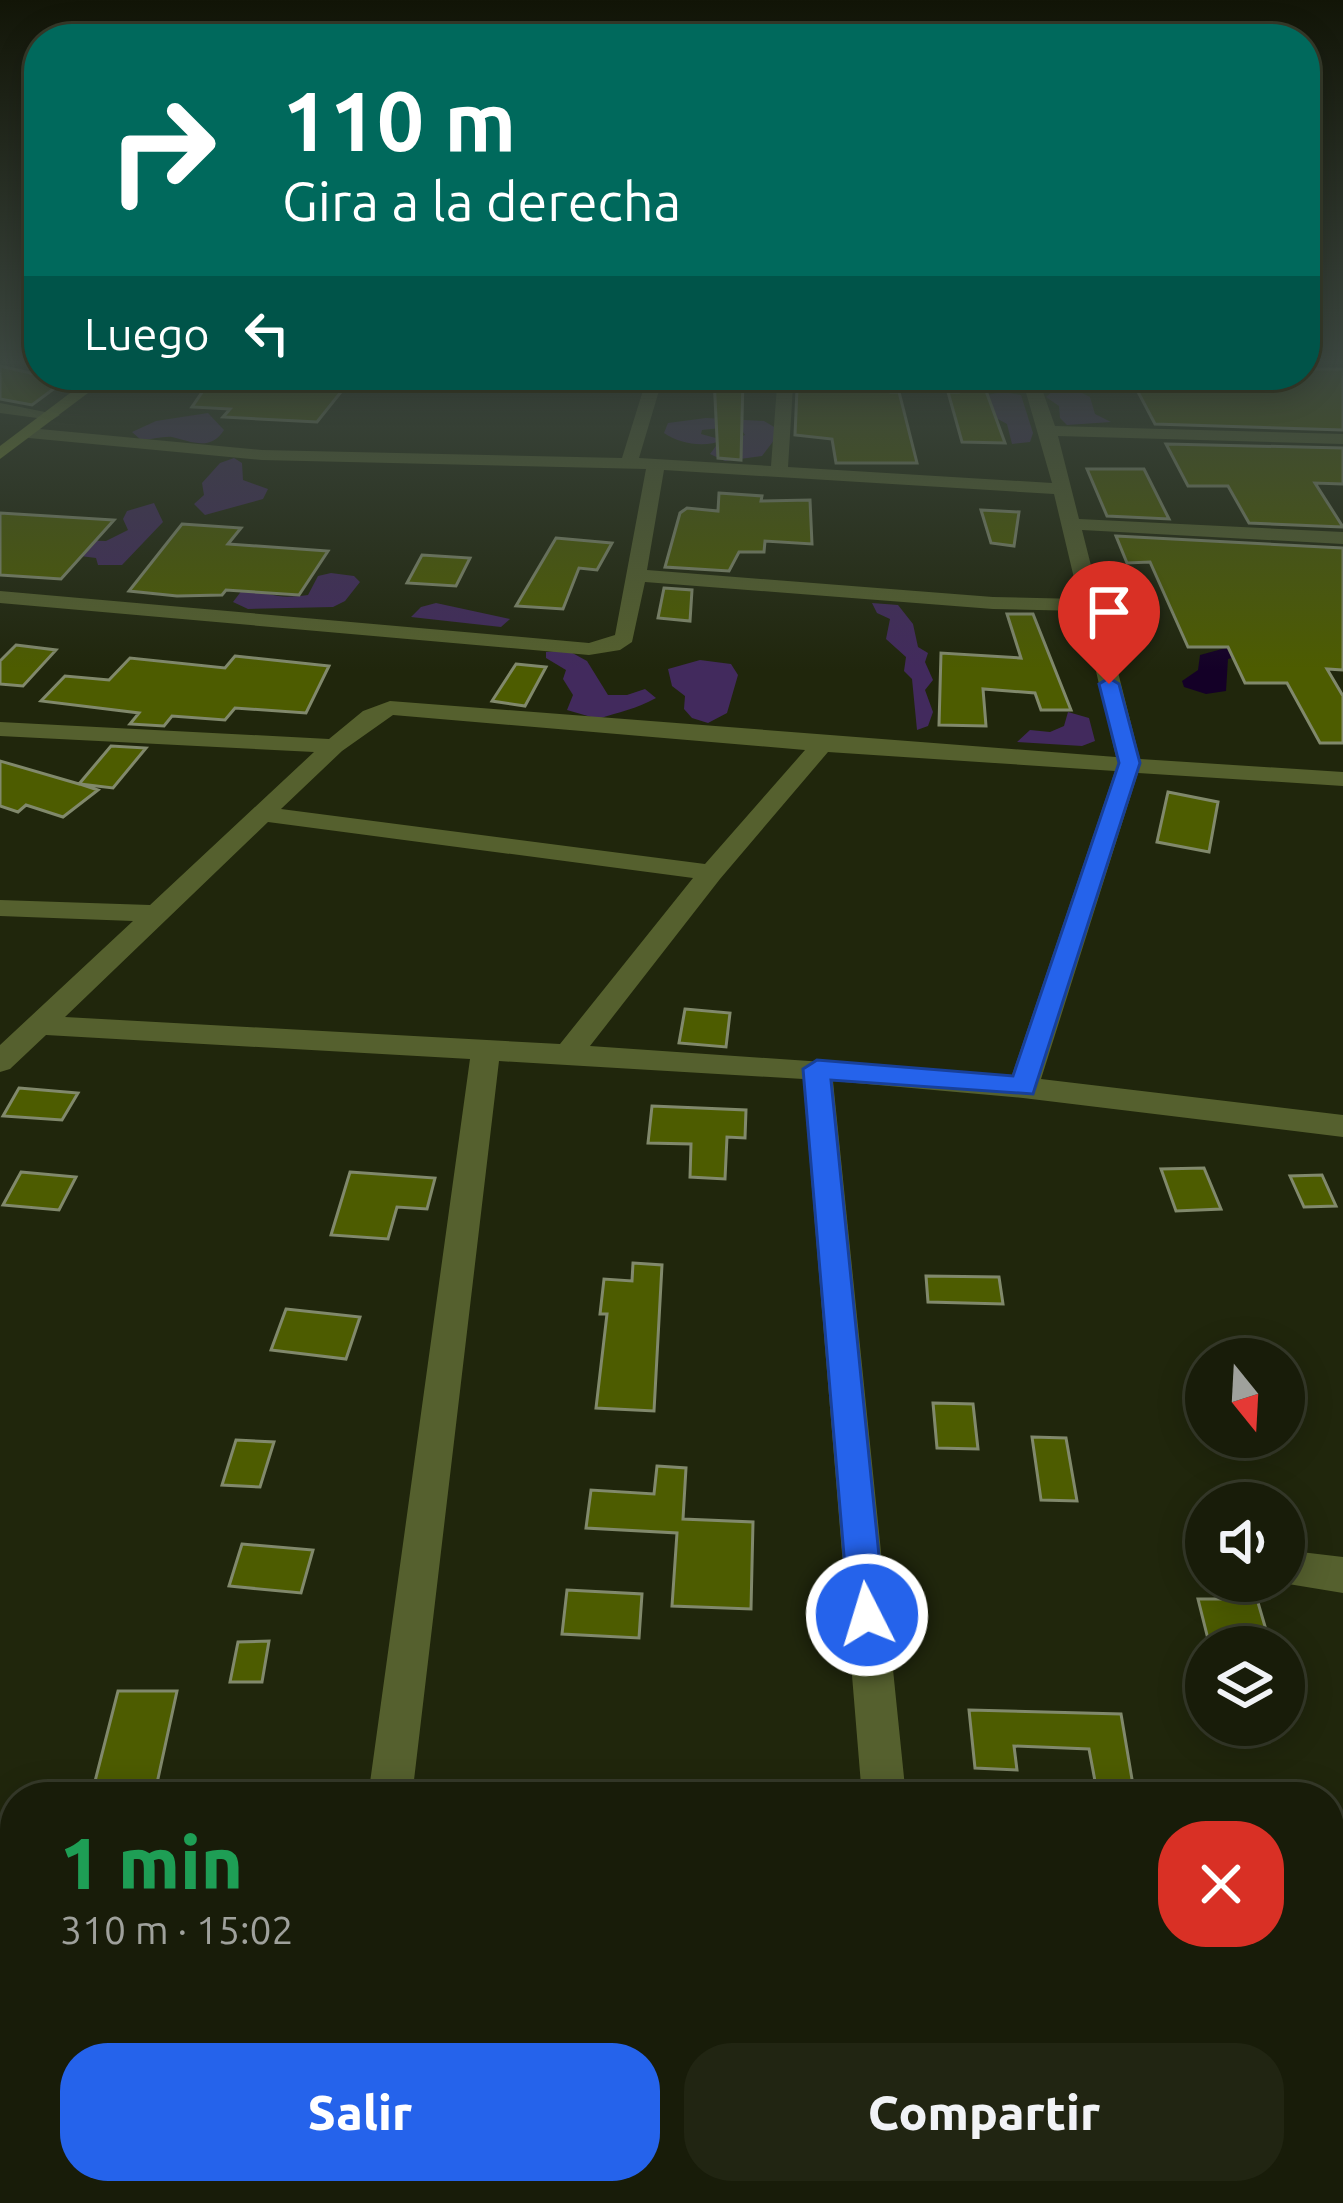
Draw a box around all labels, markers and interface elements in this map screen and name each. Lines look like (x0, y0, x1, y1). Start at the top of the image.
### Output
icon: right (84, 72, 240, 228)
text: 110 m (282, 73, 516, 167)
text: Gira a la derecha (282, 171, 681, 231)
icon: left (234, 300, 300, 366)
text: Luego (84, 308, 210, 359)
pin (1058, 561, 1160, 684)
icon: arrive (1076, 579, 1142, 645)
north arrow (1185, 1338, 1305, 1458)
map controls (1185, 1338, 1305, 1746)
button: sound (1185, 1482, 1305, 1602)
position arrow (804, 1552, 930, 1678)
button: layers (1185, 1626, 1305, 1746)
button: close (1158, 1821, 1284, 1947)
text: 1 min (60, 1822, 243, 1903)
text: 310 m · 15:02 (60, 1908, 294, 1951)
button: Salir (60, 2043, 660, 2181)
button: Compartir (684, 2043, 1284, 2181)

